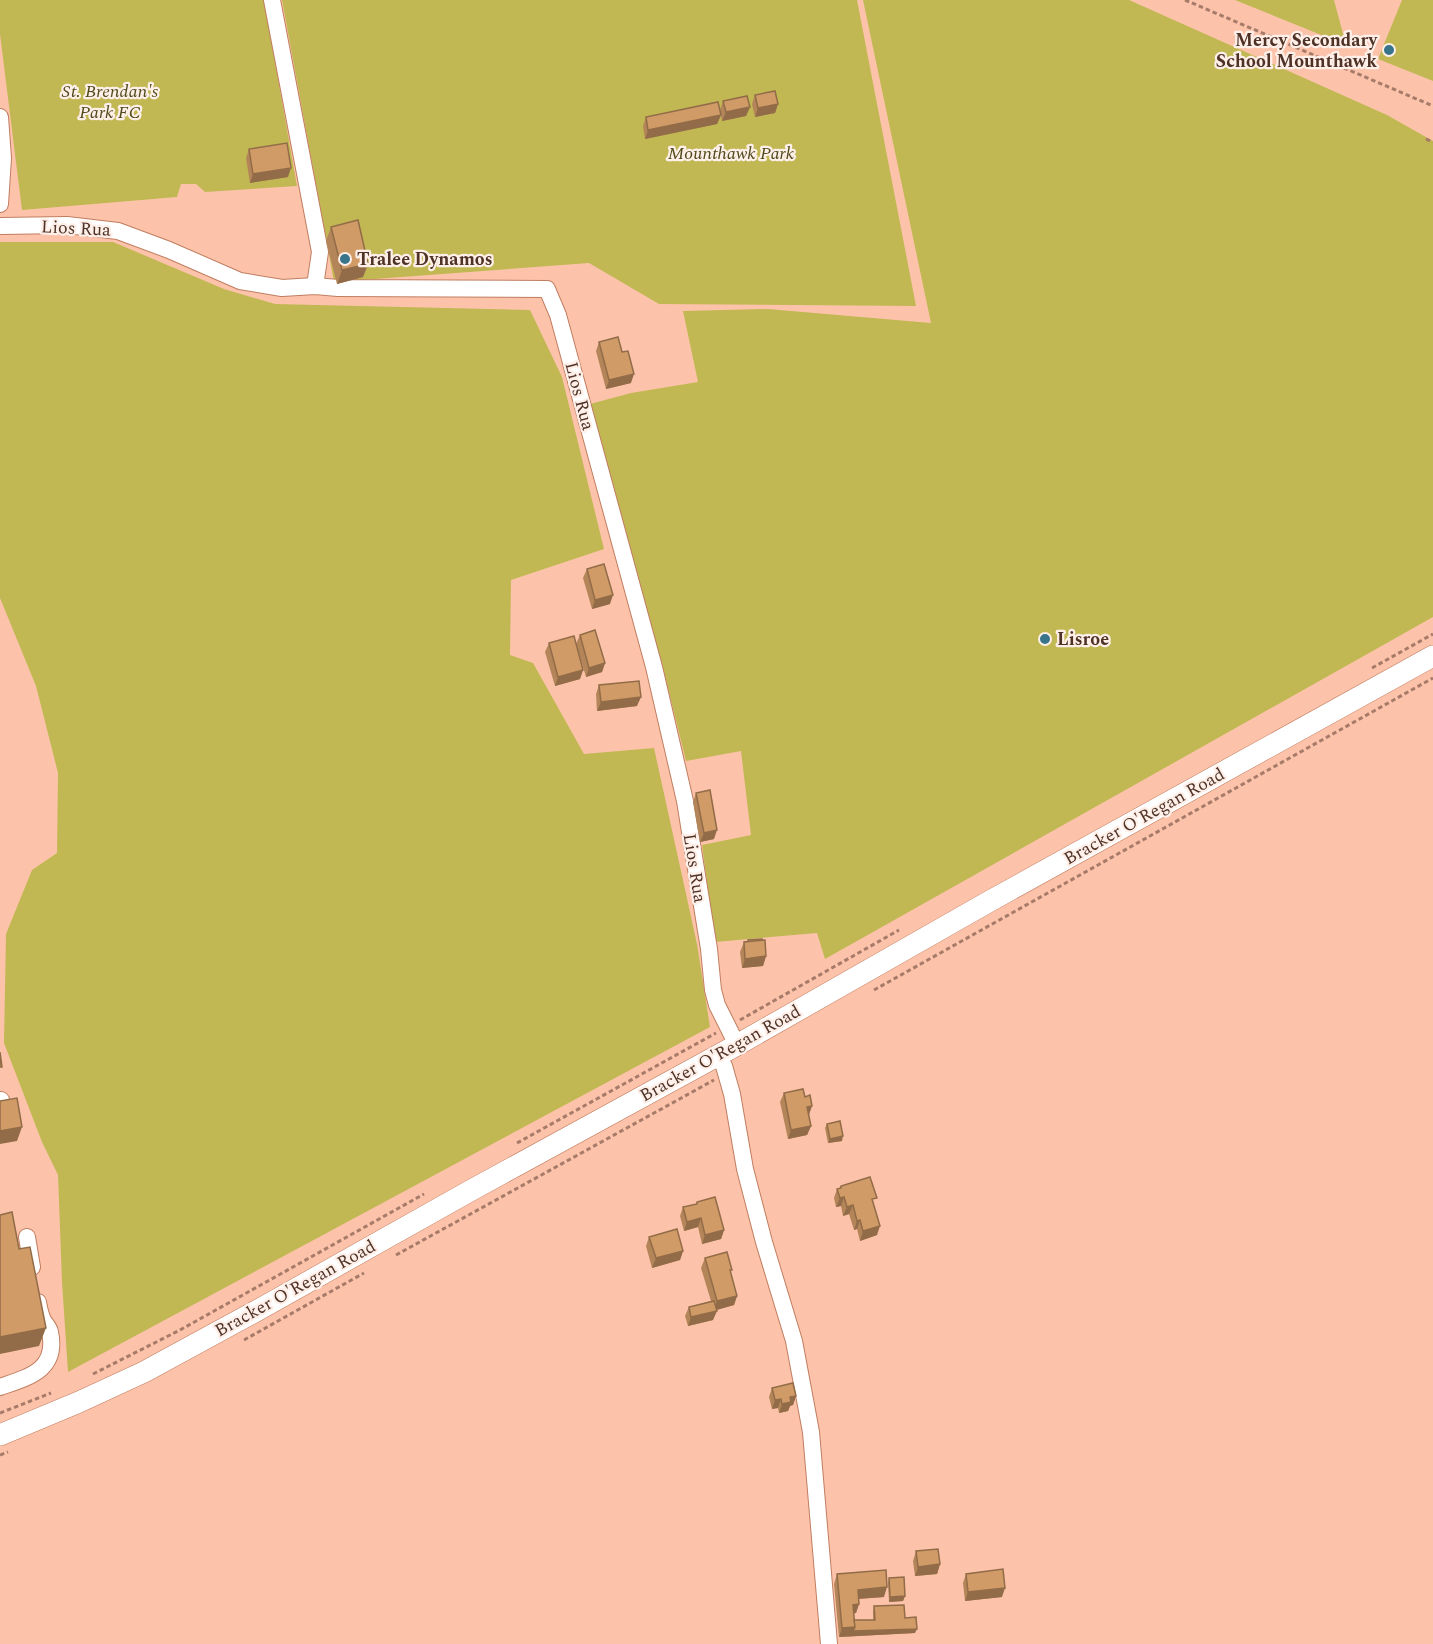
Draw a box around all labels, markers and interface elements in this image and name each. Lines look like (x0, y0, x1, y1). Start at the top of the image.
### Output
place label: Mercy Secondary School Mounthawk (1216, 27, 1378, 75)
marker: Mercy Secondary School Mounthawk (1382, 43, 1396, 57)
park label: St. Brendan's Park FC (62, 78, 159, 126)
park label: Mounthawk Park (668, 140, 795, 167)
street label: Lios Rua (40, 213, 112, 244)
place label: Tralee Dynamos (357, 246, 493, 273)
marker: Tralee Dynamos (338, 252, 352, 266)
street label: Lios Rua (557, 359, 602, 434)
place label: Lisroe (1057, 626, 1109, 653)
marker: Lisroe (1038, 632, 1052, 646)
street label: Bracker O'Regan Road (1059, 761, 1230, 872)
street label: Lios Rua (676, 831, 713, 905)
street label: Bracker O'Regan Road (635, 998, 806, 1109)
street label: Bracker O'Regan Road (210, 1233, 381, 1344)

